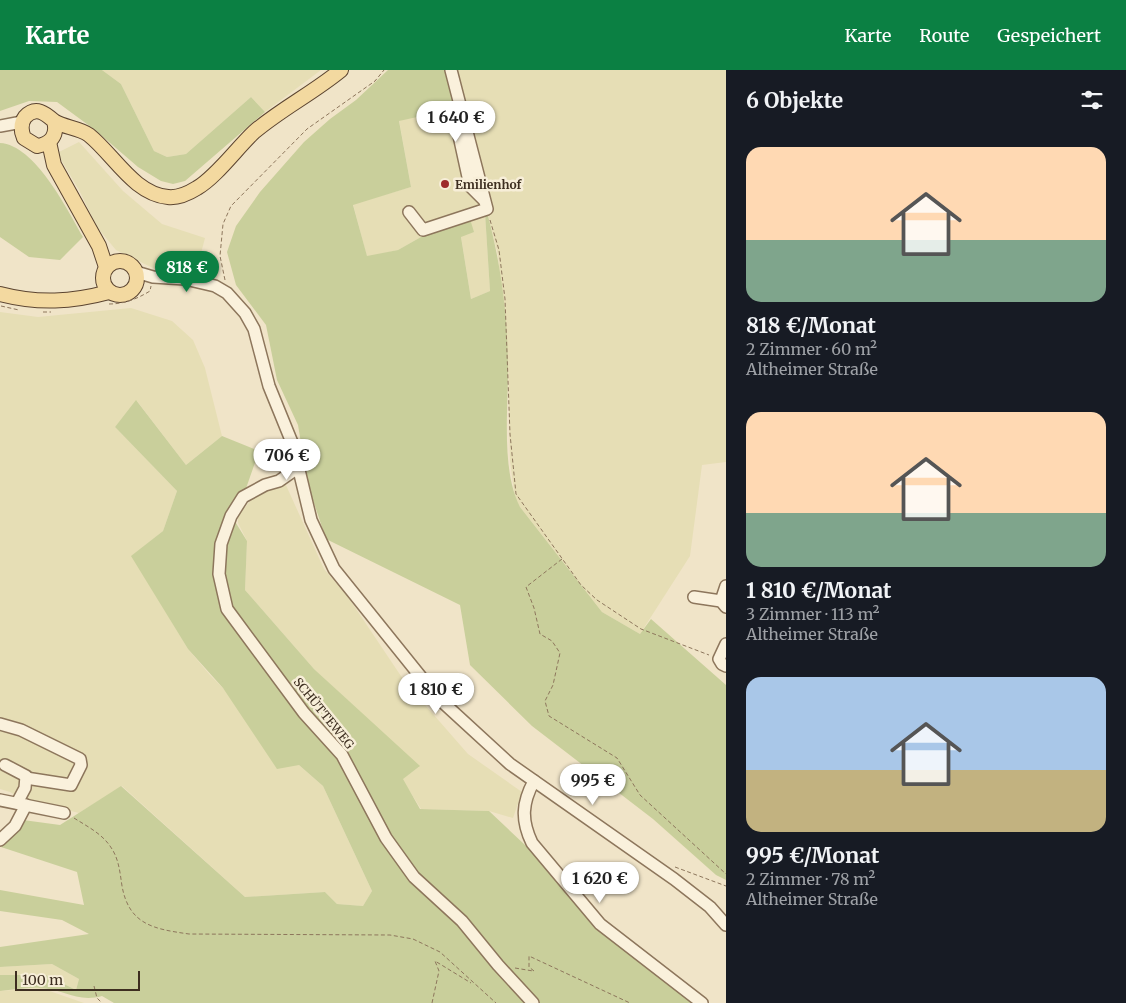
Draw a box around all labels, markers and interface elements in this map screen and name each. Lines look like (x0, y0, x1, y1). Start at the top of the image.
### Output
text: Karte (25, 20, 90, 51)
text: Karte (845, 24, 891, 47)
text: Route (919, 24, 969, 47)
text: Gespeichert (997, 24, 1101, 47)
icon: filters (1078, 86, 1106, 114)
text: 6 Objekte (746, 87, 843, 114)
pin: 1 640 € (410, 100, 502, 143)
text: 1 640 € (427, 107, 485, 127)
place label: Emilienhof (455, 177, 522, 192)
marker: Emilienhof (439, 178, 451, 190)
icon: home (881, 179, 971, 269)
pin: 818 € (152, 250, 222, 293)
text: 818 € (166, 257, 208, 277)
text: 818 €/Monat (746, 312, 876, 339)
text: 2 Zimmer · 60 m² (746, 339, 877, 359)
text: Altheimer Straße (746, 359, 878, 379)
pin: 706 € (252, 438, 322, 481)
icon: home (881, 444, 971, 534)
text: 706 € (264, 445, 310, 465)
text: 1 810 €/Monat (746, 577, 891, 604)
text: 3 Zimmer · 113 m² (746, 604, 879, 624)
text: Altheimer Straße (746, 624, 878, 644)
pin: 1 810 € (390, 672, 482, 715)
street label: SCHÜTTEWEG (291, 674, 357, 752)
text: 1 810 € (409, 679, 463, 699)
icon: home (881, 709, 971, 799)
pin: 995 € (558, 764, 628, 806)
text: 995 € (571, 770, 615, 790)
text: 995 €/Monat (746, 842, 879, 869)
pin: 1 620 € (554, 862, 646, 904)
text: 1 620 € (572, 868, 628, 888)
text: 2 Zimmer · 78 m² (746, 869, 875, 889)
text: Altheimer Straße (746, 889, 878, 909)
scale bar (15, 968, 140, 991)
text: 100 m (22, 971, 63, 989)

